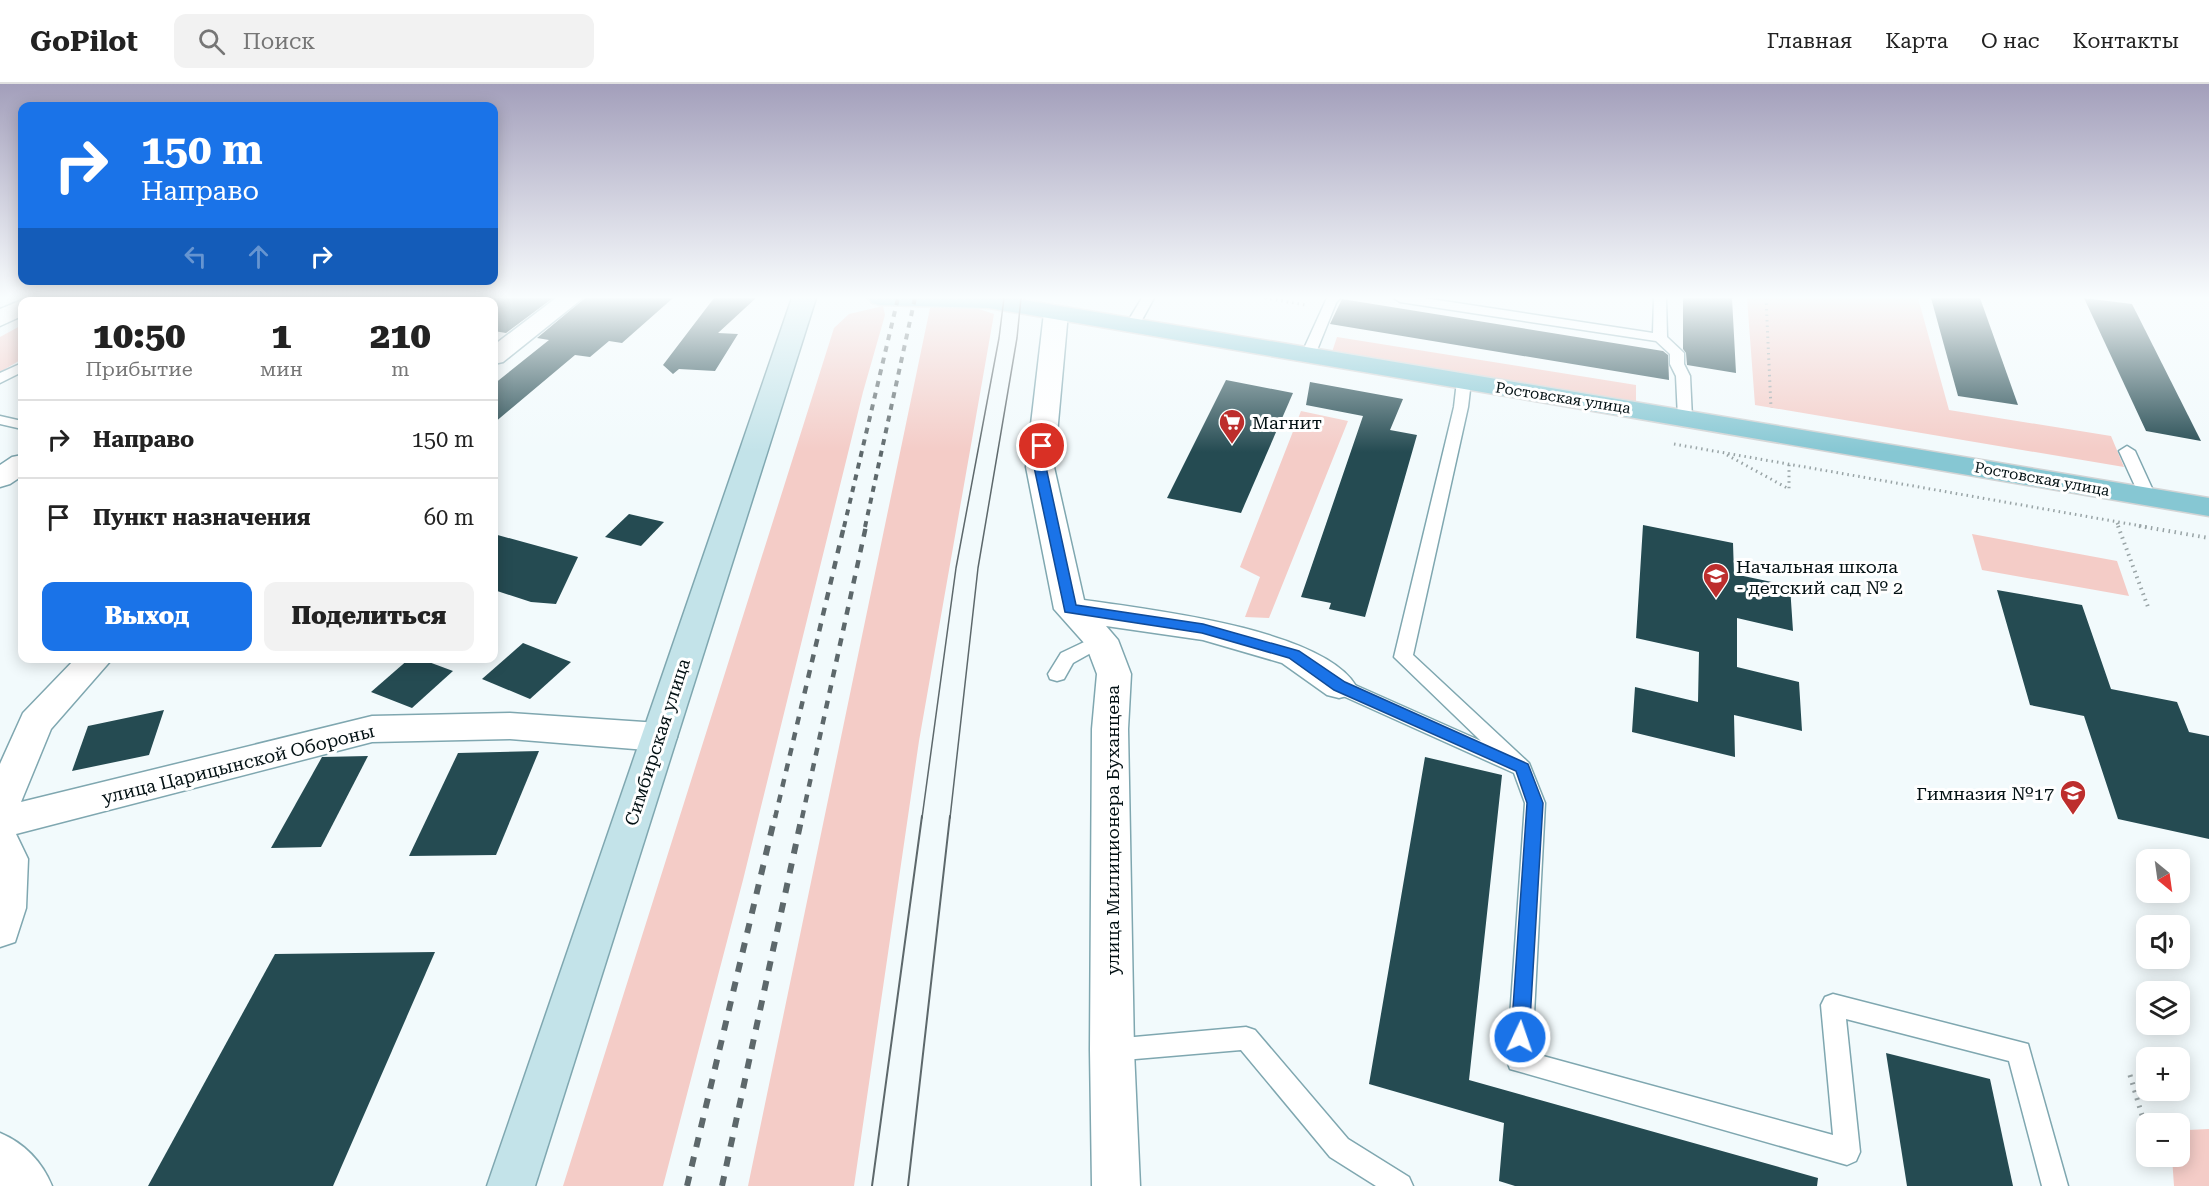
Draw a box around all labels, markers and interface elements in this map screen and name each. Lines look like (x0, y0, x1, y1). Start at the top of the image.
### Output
search box (174, 14, 594, 68)
text: GoPilot (30, 25, 138, 58)
icon: search (195, 25, 228, 58)
text: Поиск (243, 29, 315, 54)
text: Главная (1767, 29, 1852, 53)
text: Карта (1885, 29, 1948, 53)
text: О нас (1981, 29, 2040, 53)
text: Контакты (2073, 29, 2179, 53)
text: 150 m (141, 125, 263, 174)
icon: right (42, 126, 120, 204)
text: Направо (141, 175, 259, 207)
icon: left (179, 240, 212, 273)
icon: ahead (242, 240, 275, 273)
icon: right (305, 240, 338, 273)
text: 10:50 (93, 315, 185, 357)
text: 1 (271, 315, 291, 357)
text: 210 (370, 315, 431, 357)
text: Прибытие (85, 357, 193, 381)
text: мин (260, 357, 303, 381)
text: m (391, 357, 409, 381)
street label: Ростовская улица (1494, 378, 1632, 418)
supermarket icon: Магнит (1217, 407, 1247, 445)
place label: Магнит (1252, 412, 1322, 433)
pin (1016, 420, 1067, 471)
icon: right (42, 423, 75, 456)
text: Направо (93, 427, 194, 452)
text: 150 m (411, 427, 474, 452)
icon: arrive (1025, 429, 1058, 462)
street label: Ростовская улица (1973, 458, 2111, 500)
icon: arrive (42, 501, 75, 534)
text: Пункт назначения (93, 505, 311, 530)
text: 60 m (424, 505, 474, 530)
place label: Начальная школа - детский сад № 2 (1736, 556, 1903, 598)
school or university icon: Начальная школа - детский сад № 2 (1701, 561, 1731, 599)
button: Выход (42, 582, 252, 651)
button: Поделиться (264, 582, 474, 651)
street label: Симбирская улица (620, 655, 694, 828)
street label: улица Милиционера Буханцева (1102, 685, 1123, 975)
street label: улица Царицынской Обороны (100, 720, 377, 808)
school or university icon: Гимназия №17 (2058, 778, 2088, 816)
place label: Гимназия №17 (1916, 783, 2054, 804)
north arrow (2136, 849, 2190, 903)
map controls (2136, 849, 2190, 1167)
button: sound (2136, 915, 2190, 969)
button: layers (2136, 981, 2190, 1035)
position arrow (1488, 1005, 1552, 1069)
button: + (2136, 1047, 2190, 1101)
button: − (2136, 1113, 2190, 1167)

